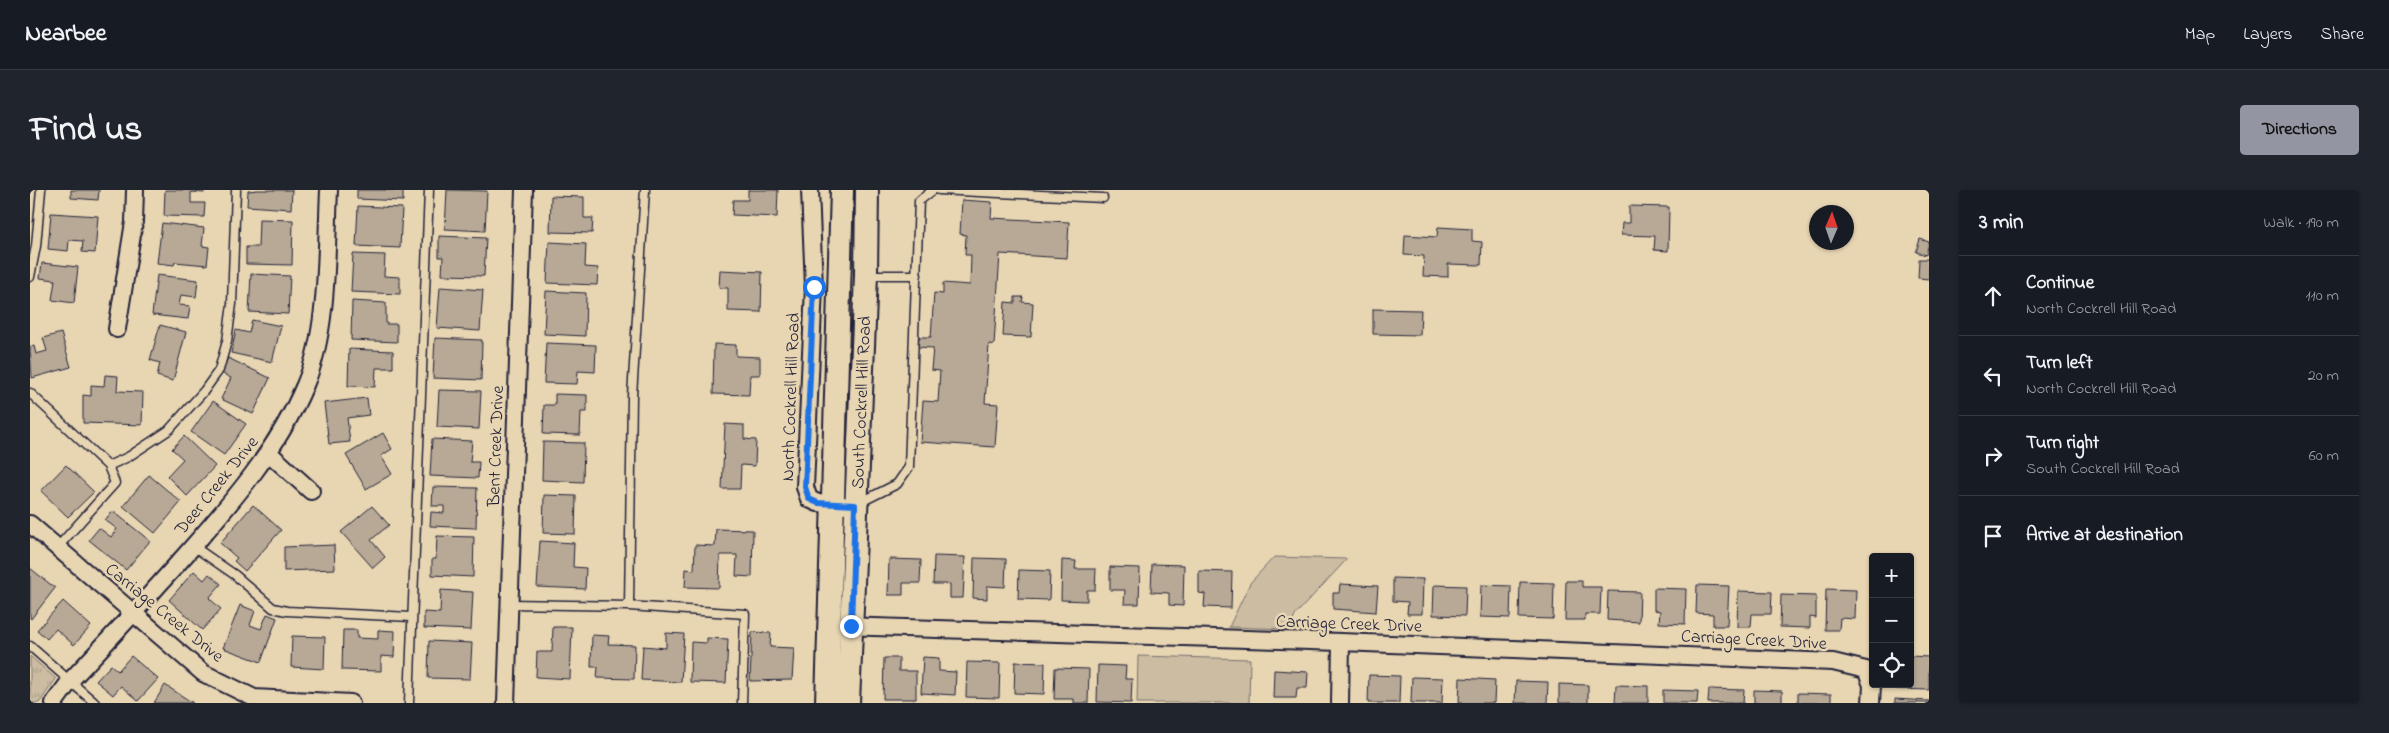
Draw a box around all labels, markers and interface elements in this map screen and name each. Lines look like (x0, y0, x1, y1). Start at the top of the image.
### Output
text: Nearbee (25, 17, 107, 52)
text: Map (2185, 22, 2215, 48)
text: Layers (2243, 22, 2293, 48)
text: Share (2321, 22, 2364, 48)
text: Find us (30, 105, 142, 156)
button: Directions (2240, 105, 2359, 155)
north arrow (1809, 205, 1854, 250)
text: 3 min (1979, 208, 2023, 238)
text: Walk · 190 m (2264, 211, 2339, 235)
text: Continue (2026, 270, 2094, 297)
route start (803, 276, 826, 299)
icon: ahead (1979, 282, 2007, 310)
text: 110 m (2305, 284, 2339, 308)
text: North Cockrell Hill Road (2026, 297, 2176, 321)
street label: North Cockrell Hill Road (776, 312, 808, 482)
street label: South Cockrell Hill Road (846, 315, 879, 489)
text: Turn left (2026, 350, 2093, 377)
icon: left (1979, 362, 2007, 390)
text: 20 m (2308, 364, 2339, 388)
text: North Cockrell Hill Road (2026, 377, 2176, 401)
street label: Bent Creek Drive (482, 384, 512, 508)
street label: Deer Creek Drive (169, 430, 266, 542)
text: Turn right (2026, 430, 2099, 457)
icon: right (1979, 442, 2007, 470)
text: 60 m (2309, 444, 2339, 468)
text: South Cockrell Hill Road (2026, 457, 2180, 481)
icon: arrive (1979, 522, 2007, 550)
text: Arrive at destination (2026, 522, 2183, 549)
map controls (1869, 553, 1914, 688)
button: + (1869, 553, 1914, 598)
street label: Carriage Creek Drive (98, 558, 229, 671)
button: − (1869, 598, 1914, 643)
street label: Carriage Creek Drive (1276, 609, 1423, 642)
route end (840, 615, 863, 638)
street label: Carriage Creek Drive (1680, 624, 1828, 659)
button: locate (1869, 643, 1914, 688)

